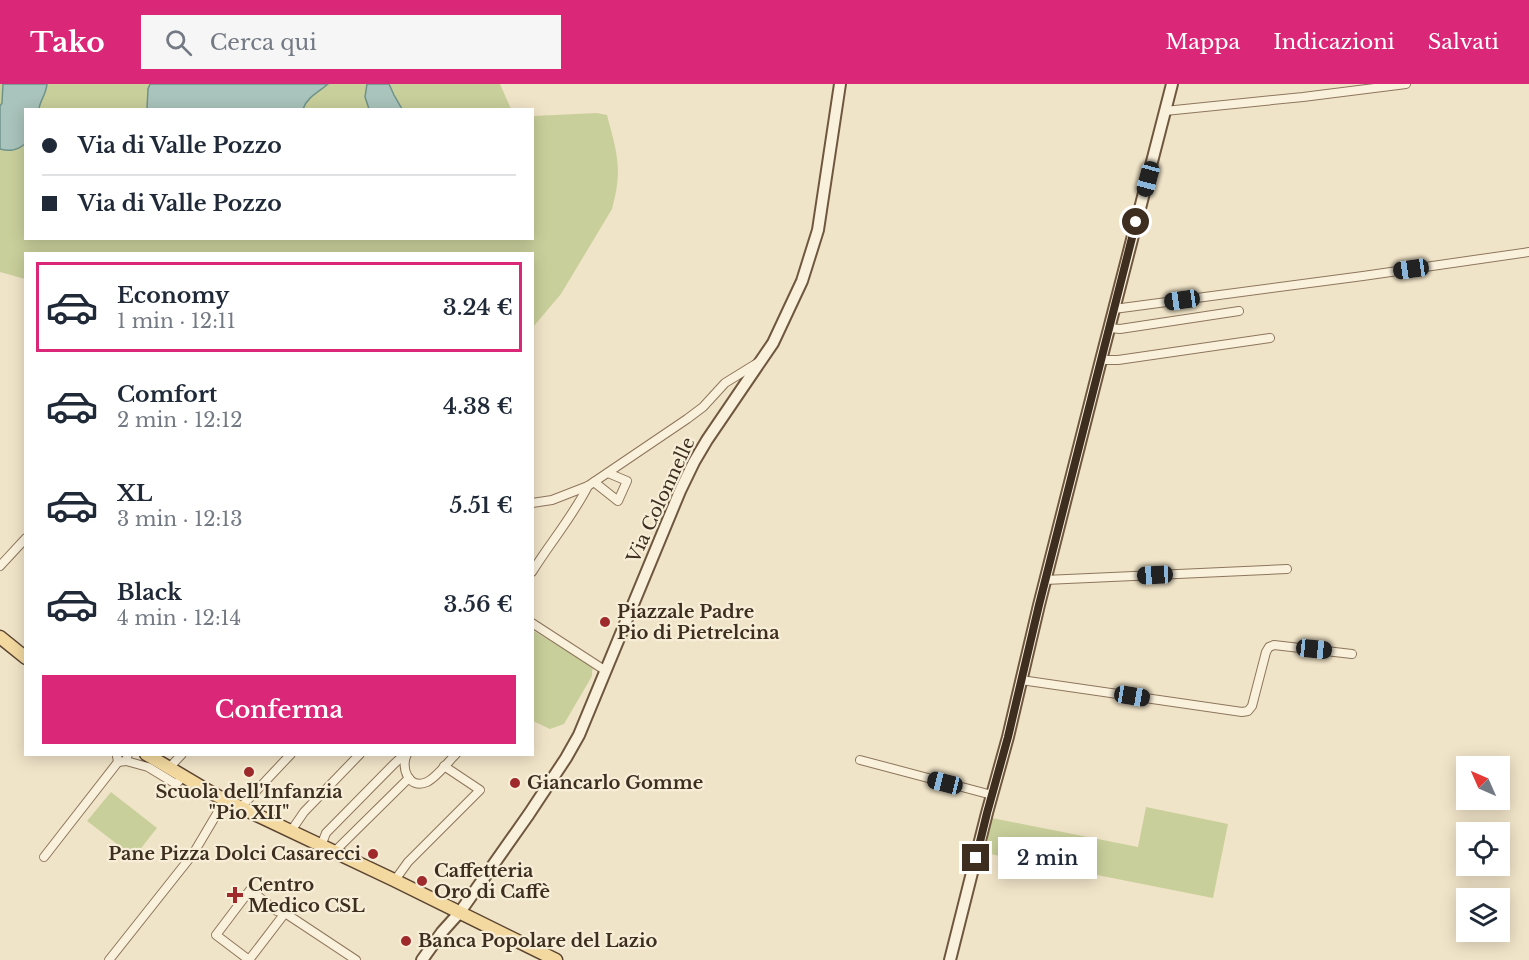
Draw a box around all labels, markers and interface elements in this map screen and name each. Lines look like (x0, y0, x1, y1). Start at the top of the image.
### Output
search box (141, 15, 561, 69)
text: Tako (30, 25, 105, 60)
icon: search (162, 26, 195, 59)
text: Cerca qui (210, 29, 317, 56)
text: Mappa (1165, 29, 1240, 55)
text: Indicazioni (1273, 29, 1395, 55)
text: Salvati (1428, 29, 1499, 55)
text: Via di Valle Pozzo (78, 132, 282, 159)
car (1135, 159, 1161, 199)
text: Via di Valle Pozzo (78, 190, 282, 217)
route start (1122, 208, 1149, 235)
car (1392, 258, 1430, 280)
icon: car (45, 280, 99, 334)
text: Economy (117, 282, 229, 309)
car (1163, 289, 1201, 311)
text: 3.24 € (443, 294, 513, 321)
text: 1 min · 12:11 (117, 309, 236, 333)
icon: car (45, 379, 99, 433)
text: Comfort (117, 381, 217, 408)
text: 4.38 € (443, 393, 513, 420)
text: 2 min · 12:12 (117, 408, 242, 432)
street label: Via Colonnelle (622, 434, 700, 567)
icon: car (45, 478, 99, 532)
text: XL (117, 480, 152, 507)
text: 5.51 € (449, 492, 513, 519)
text: 3 min · 12:13 (117, 507, 242, 531)
car (1137, 565, 1173, 585)
icon: car (45, 577, 99, 631)
text: Black (117, 579, 182, 606)
text: 3.56 € (443, 591, 513, 618)
place label: Piazzale Padre Pio di Pietrelcina (617, 601, 780, 644)
text: 4 min · 12:14 (117, 606, 241, 630)
marker: Piazzale Padre Pio di Pietrelcina (598, 615, 612, 629)
car (1295, 638, 1333, 660)
button: Conferma (42, 675, 516, 744)
car (1113, 684, 1151, 708)
north arrow (1456, 756, 1510, 810)
map controls (1456, 756, 1510, 942)
marker: Scuola dell'Infanzia "Pio XII" (242, 765, 256, 779)
car (925, 770, 965, 796)
place label: Giancarlo Gomme (527, 772, 703, 794)
marker: Giancarlo Gomme (508, 776, 522, 790)
place label: Scuola dell'Infanzia "Pio XII" (155, 781, 343, 824)
button: locate (1456, 822, 1510, 876)
callout: 2 min (997, 837, 1096, 879)
place label: Pane Pizza Dolci Casarecci (108, 843, 361, 865)
route end (962, 844, 989, 871)
text: 2 min (1017, 846, 1078, 870)
marker: Pane Pizza Dolci Casarecci (366, 847, 380, 861)
place label: Caffetteria Oro di Caffè (434, 860, 550, 903)
place label: Centro Medico CSL (248, 874, 365, 917)
marker: Caffetteria Oro di Caffè (415, 874, 429, 888)
marker: Centro Medico CSL (226, 886, 244, 904)
button: layers (1456, 888, 1510, 942)
place label: Banca Popolare del Lazio (418, 930, 658, 952)
marker: Banca Popolare del Lazio (399, 934, 413, 948)

